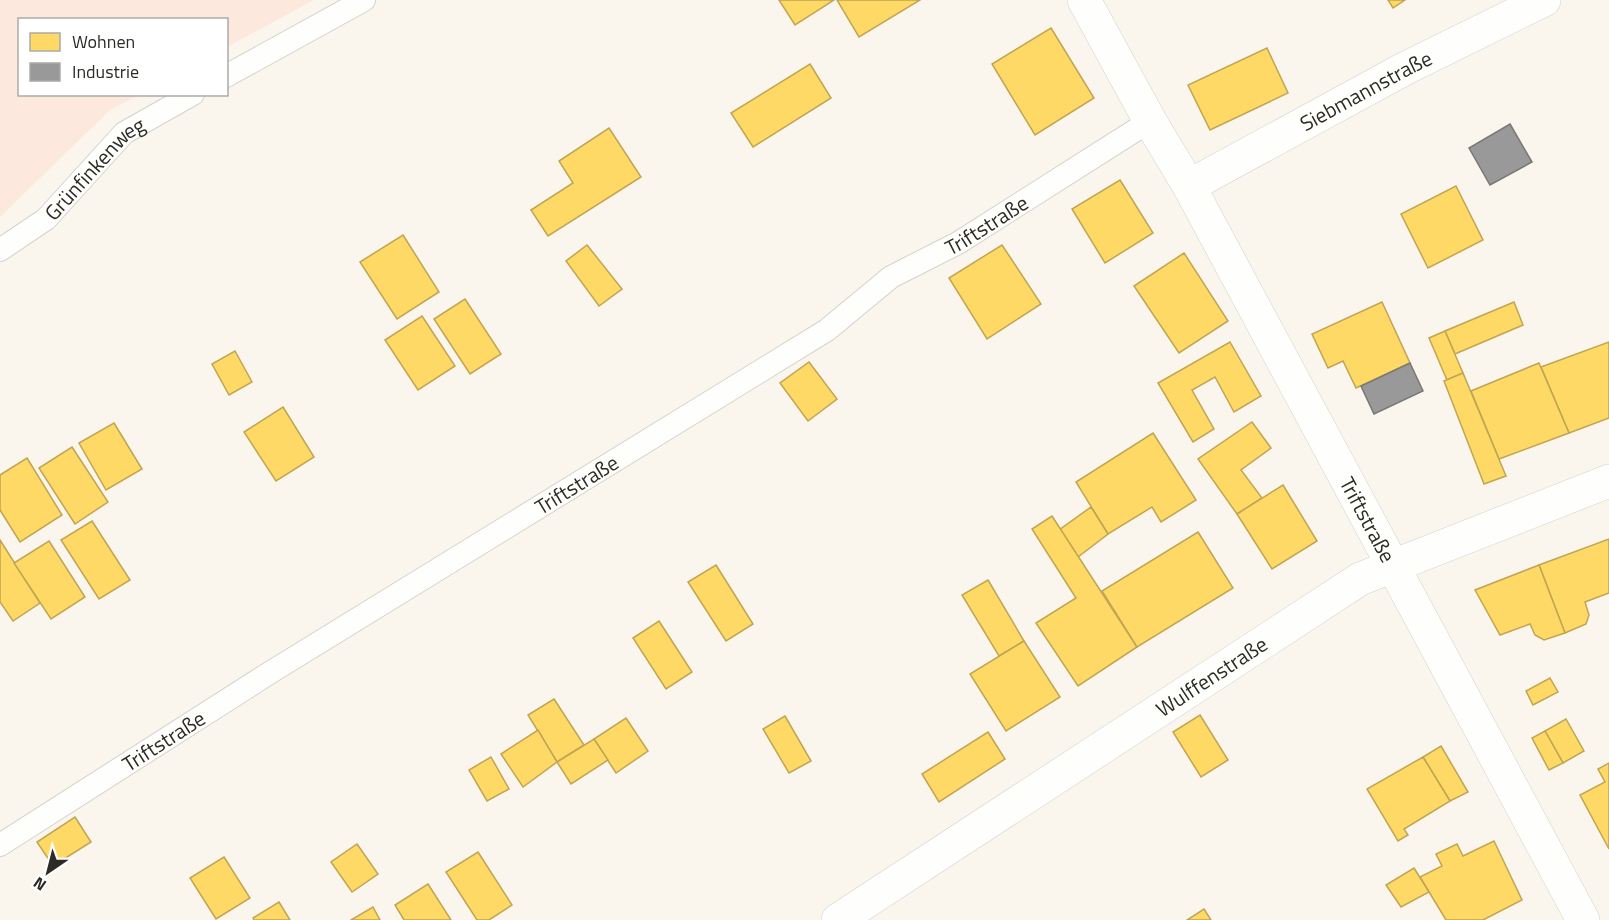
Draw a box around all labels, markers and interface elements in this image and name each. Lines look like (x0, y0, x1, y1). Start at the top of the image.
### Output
legend (18, 18, 228, 96)
text: Wohnen (72, 28, 135, 55)
street label: Siebmannstraße (1294, 42, 1437, 139)
text: Industrie (72, 58, 139, 85)
street label: Grünfinkenweg (36, 108, 151, 227)
street label: Triftstraße (939, 187, 1034, 263)
street label: Triftstraße (528, 446, 624, 522)
street label: Triftstraße (1332, 471, 1404, 568)
street label: Wulffenstraße (1149, 628, 1274, 724)
street label: Triftstraße (116, 702, 211, 779)
north arrow (18, 842, 78, 902)
text: N (28, 871, 51, 897)

